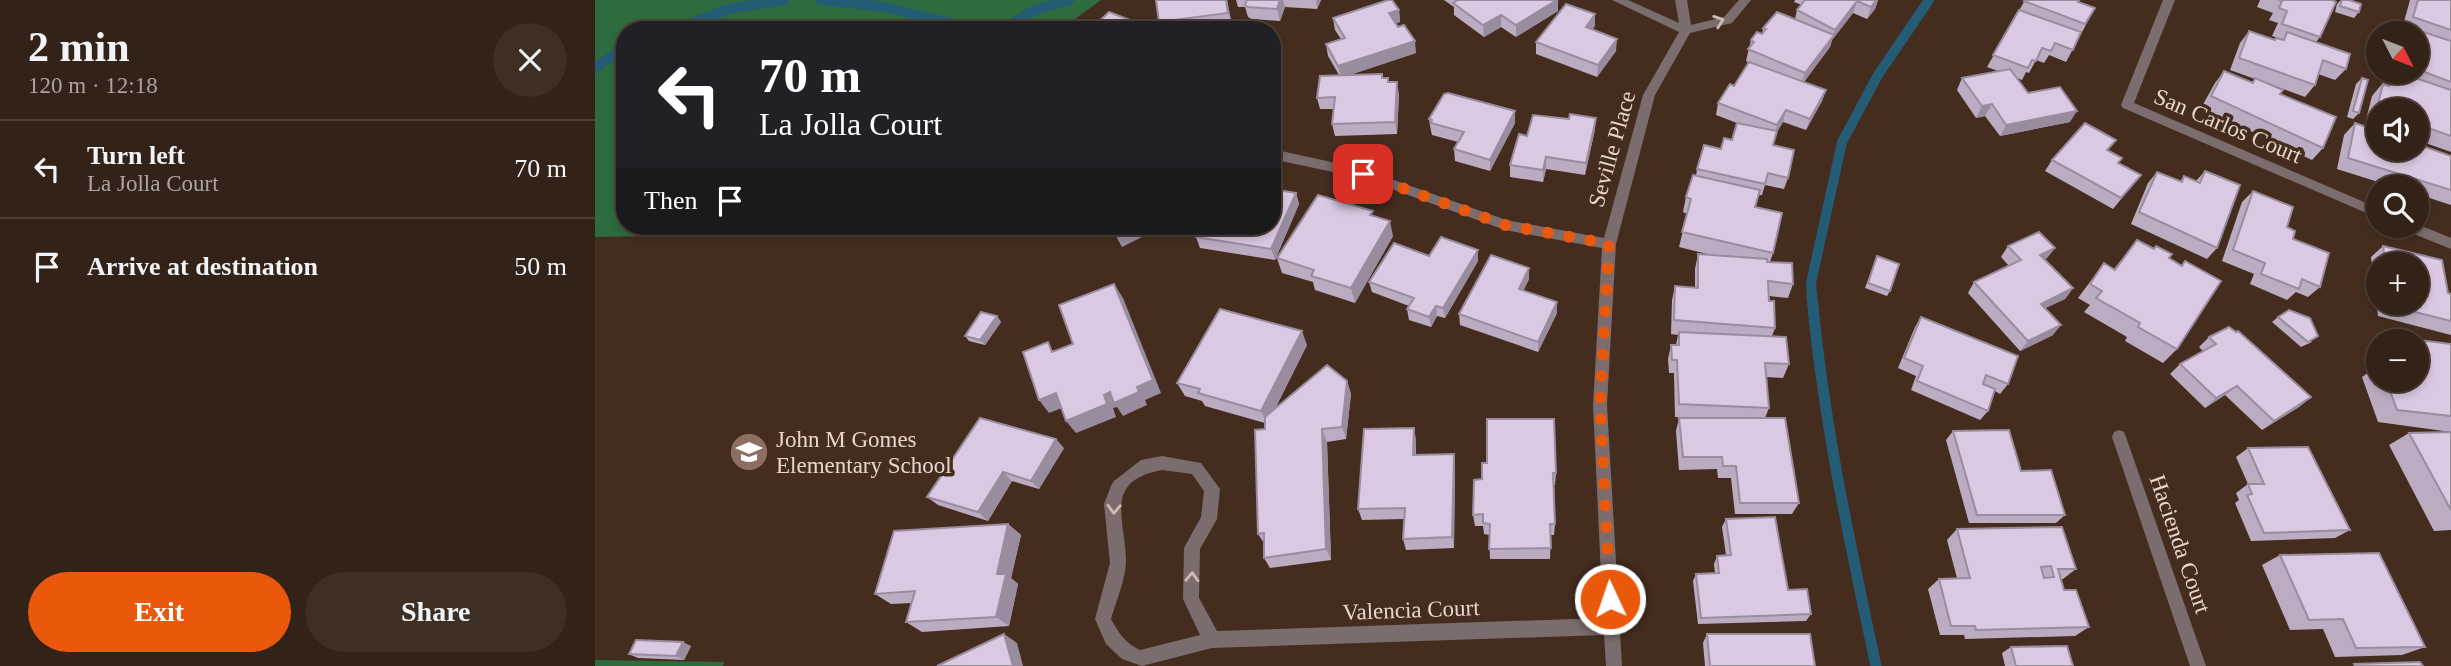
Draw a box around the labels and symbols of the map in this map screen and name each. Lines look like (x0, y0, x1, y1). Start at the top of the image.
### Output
one-way arrow (1713, 15, 1725, 29)
north arrow (2366, 21, 2429, 84)
street label: San Carlos Court (2150, 84, 2306, 169)
street label: Seville Place (1584, 88, 1640, 210)
pin (1333, 144, 1393, 204)
place label: John M Gomes Elementary School (776, 427, 952, 478)
school or university icon: John M Gomes Elementary School (728, 431, 770, 473)
street label: Hacienda Court (2145, 471, 2216, 617)
one-way arrow (1107, 504, 1122, 515)
position arrow (1573, 562, 1647, 636)
one-way arrow (1184, 571, 1199, 582)
street label: Valencia Court (1342, 595, 1481, 625)

